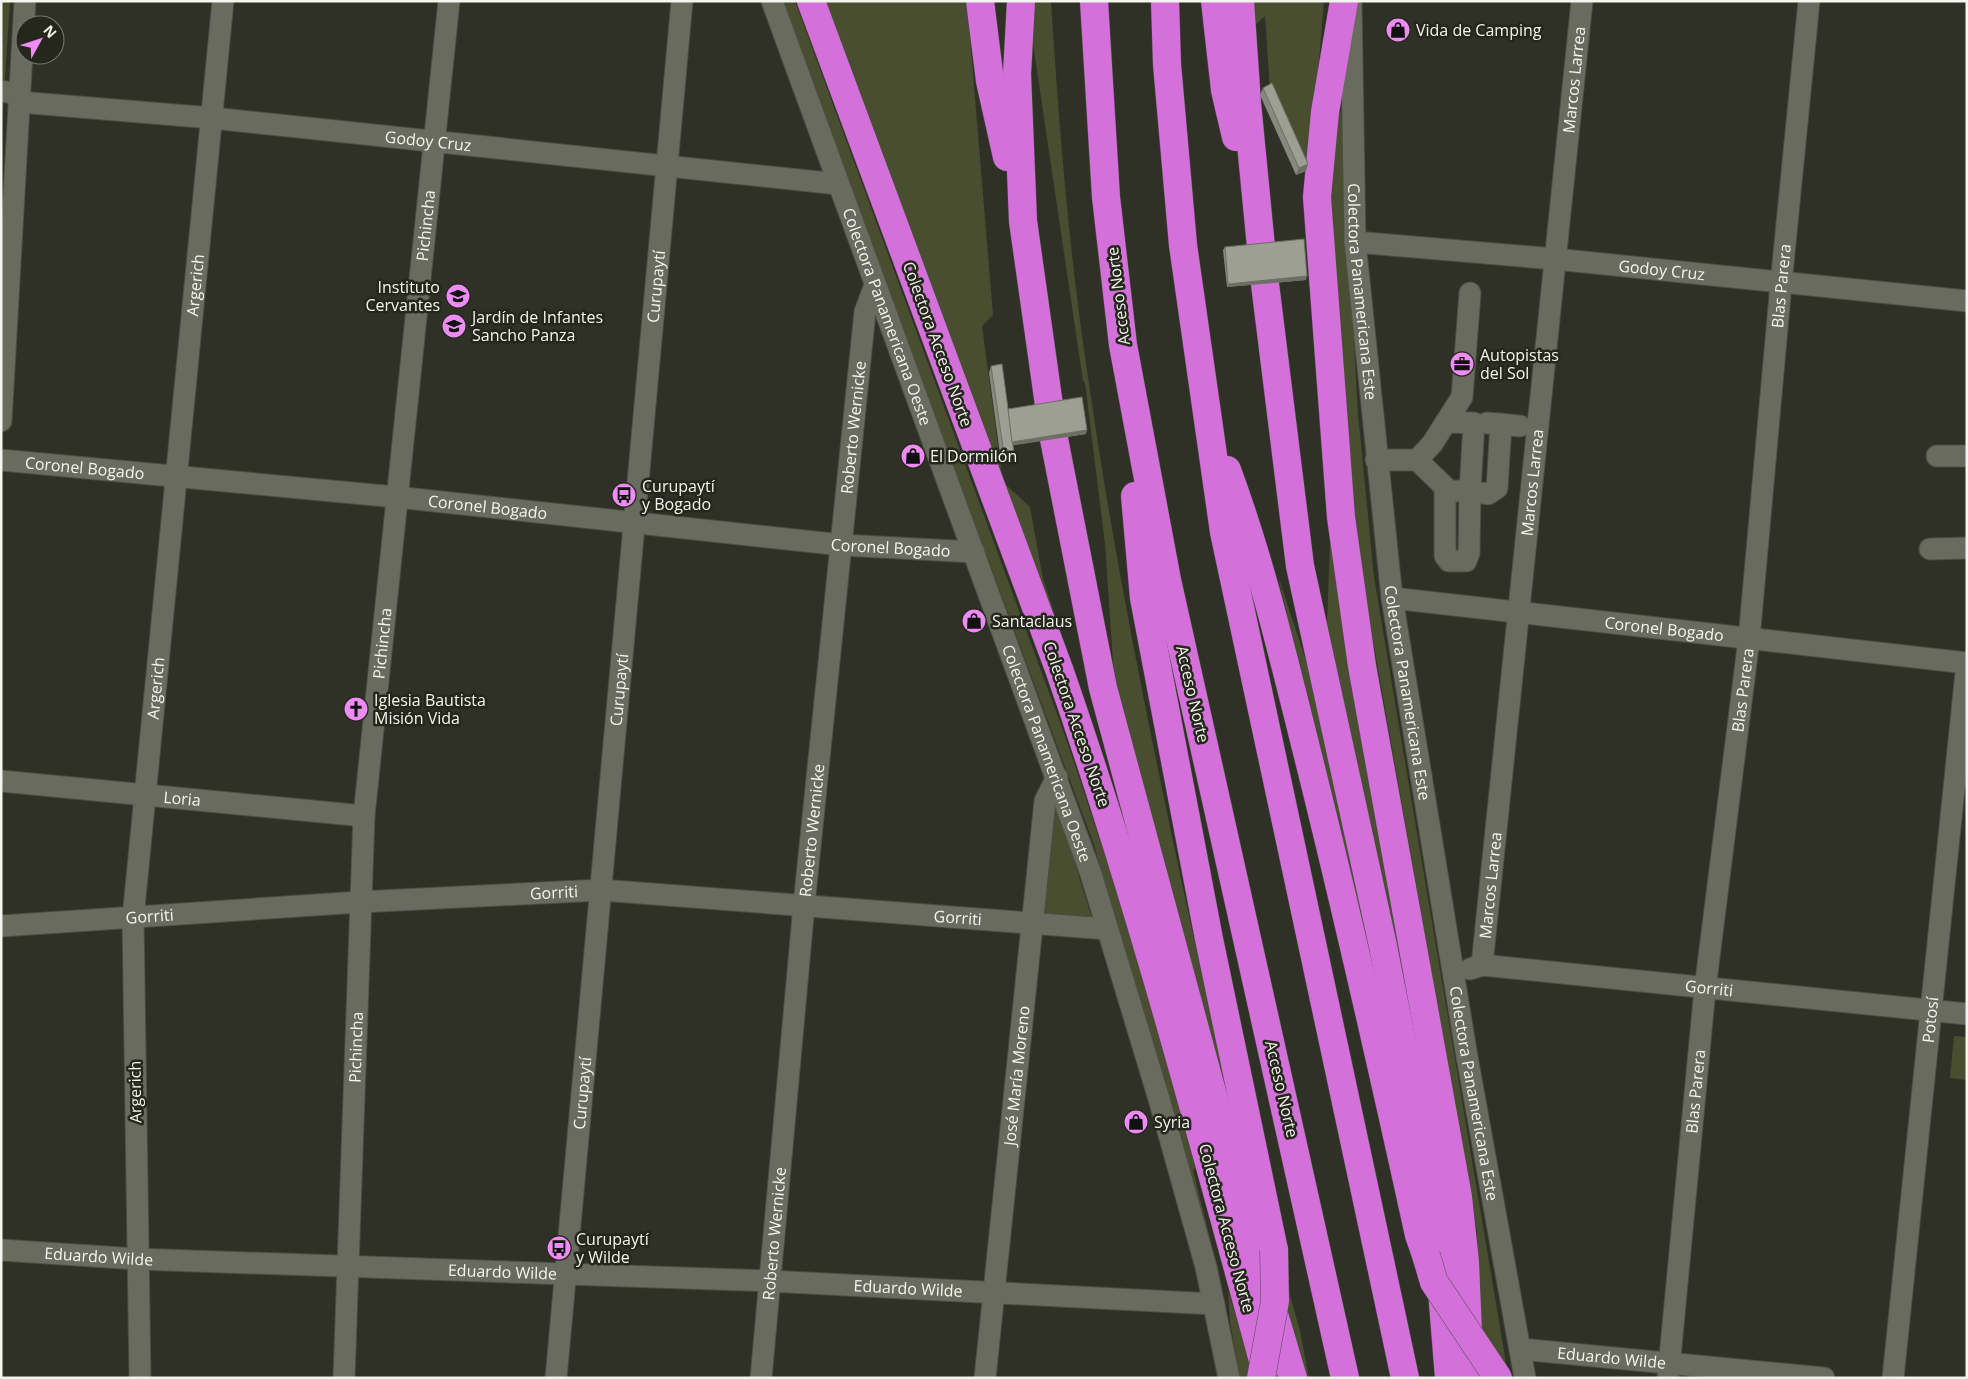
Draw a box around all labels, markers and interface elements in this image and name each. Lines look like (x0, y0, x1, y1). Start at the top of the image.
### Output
north arrow (15, 15, 65, 65)
shop icon: Vida de Camping (1385, 17, 1411, 43)
place label: Vida de Camping (1416, 19, 1542, 41)
text: N (39, 21, 61, 42)
street label: Marcos Larrea (1557, 25, 1590, 134)
street label: Godoy Cruz (384, 125, 472, 156)
street label: Colectora Panamericana Este (1343, 183, 1382, 401)
street label: Pichincha (411, 189, 440, 262)
street label: Colectora Panamericana Oeste (837, 205, 937, 428)
street label: Blas Parera (1766, 243, 1796, 329)
street label: Acceso Norte (1101, 246, 1135, 346)
street label: Curupaytí (642, 248, 670, 324)
street label: Argerich (181, 253, 209, 317)
street label: Godoy Cruz (1617, 255, 1706, 285)
street label: Colectora Acceso Norte (898, 258, 978, 430)
place label: Instituto Cervantes (365, 276, 440, 316)
school or university icon: Instituto Cervantes (445, 283, 471, 309)
place label: Jardín de Infantes Sancho Panza (470, 306, 603, 346)
school or university icon: Jardín de Infantes Sancho Panza (441, 313, 467, 339)
place label: Autopistas del Sol (1480, 344, 1559, 384)
office icon: Autopistas del Sol (1449, 351, 1475, 377)
street label: Roberto Wernicke (835, 360, 871, 495)
street label: Marcos Larrea (1516, 428, 1549, 537)
shop icon: El Dormilón (900, 443, 926, 469)
place label: El Dormilón (930, 445, 1017, 467)
street label: Coronel Bogado (24, 451, 145, 484)
place label: Curupaytí y Bogado (642, 475, 716, 515)
bus stop icon: Curupaytí y Bogado (611, 482, 637, 508)
street label: Coronel Bogado (427, 490, 548, 524)
street label: Coronel Bogado (830, 533, 951, 562)
street label: Colectora Panamericana Este (1380, 584, 1436, 802)
street label: Pichincha (367, 607, 397, 680)
shop icon: Santaclaus (961, 608, 987, 634)
place label: Santaclaus (992, 610, 1072, 632)
street label: Coronel Bogado (1603, 611, 1725, 646)
street label: Colectora Acceso Norte (1038, 638, 1116, 810)
street label: Colectora Panamericana Oeste (997, 642, 1097, 865)
street label: Acceso Norte (1171, 643, 1215, 745)
street label: Blas Parera (1726, 647, 1759, 733)
street label: Curupaytí (605, 652, 633, 727)
street label: Argerich (142, 656, 170, 720)
place label: Iglesia Bautista Misión Vida (374, 689, 486, 729)
church icon: Iglesia Bautista Misión Vida (343, 696, 369, 722)
street label: Roberto Wernicke (794, 763, 829, 898)
street label: Loria (162, 786, 202, 811)
street label: Marcos Larrea (1474, 831, 1507, 940)
street label: Gorriti (529, 880, 579, 905)
street label: Gorriti (125, 903, 174, 929)
street label: Gorriti (933, 905, 983, 930)
street label: Gorriti (1684, 975, 1734, 1001)
street label: Colectora Panamericana Este (1445, 984, 1504, 1202)
street label: Potosí (1917, 995, 1943, 1044)
street label: José María Moreno (998, 1005, 1035, 1149)
street label: Pichincha (344, 1011, 368, 1083)
street label: Acceso Norte (1260, 1038, 1304, 1140)
street label: Blas Parera (1680, 1048, 1710, 1134)
street label: Curupaytí (568, 1055, 596, 1130)
street label: Argerich (123, 1061, 147, 1123)
shop icon: Syria (1123, 1109, 1149, 1135)
place label: Syria (1154, 1111, 1190, 1133)
street label: Colectora Acceso Norte (1194, 1141, 1260, 1315)
street label: Roberto Wernicke (757, 1166, 791, 1301)
place label: Curupaytí y Wilde (576, 1228, 650, 1268)
bus stop icon: Curupaytí y Wilde (546, 1235, 572, 1261)
street label: Eduardo Wilde (44, 1242, 154, 1271)
street label: Eduardo Wilde (448, 1259, 557, 1285)
street label: Eduardo Wilde (853, 1274, 963, 1302)
street label: Eduardo Wilde (1556, 1342, 1667, 1374)

